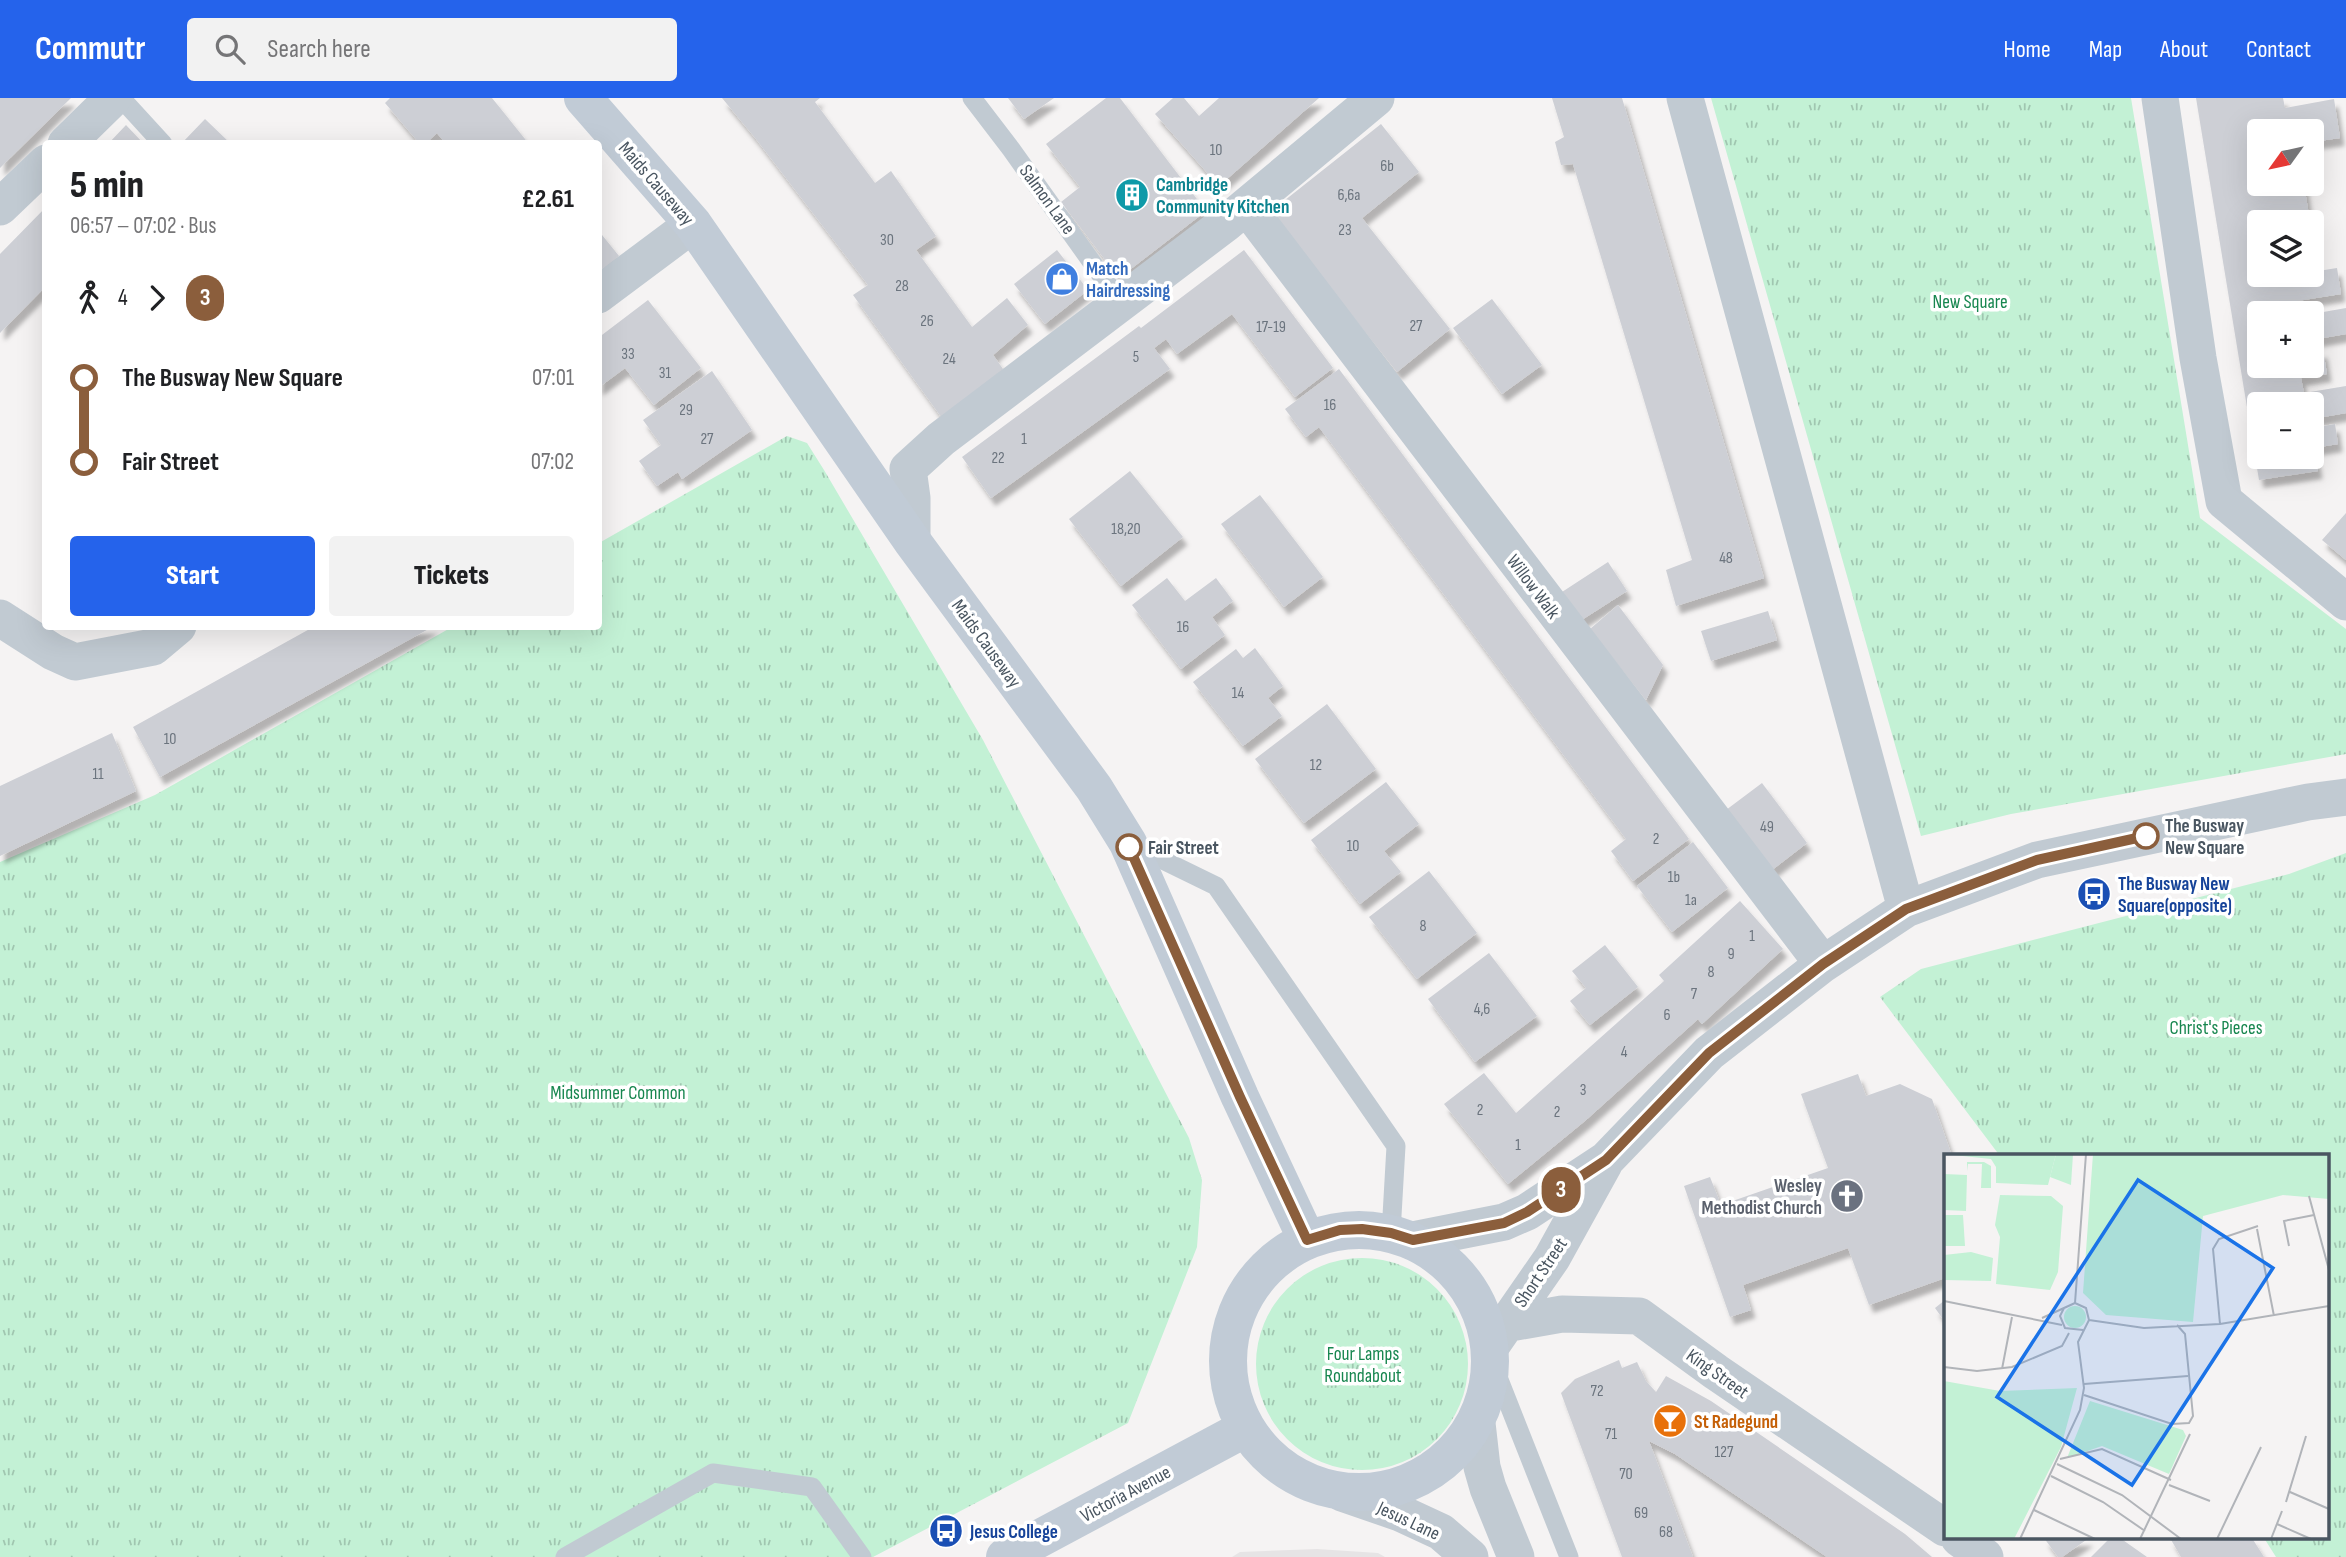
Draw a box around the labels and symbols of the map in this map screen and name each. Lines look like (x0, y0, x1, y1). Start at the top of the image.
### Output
north arrow (2247, 119, 2324, 196)
street label: Maids Causeway (613, 137, 699, 231)
house number: 10 (1210, 141, 1222, 160)
house number: 6b (1380, 157, 1394, 176)
street label: Salmon Lane (1014, 161, 1080, 239)
place label: Cambridge Community Kitchen (1156, 174, 1289, 219)
building icon: Cambridge Community Kitchen (1113, 176, 1151, 214)
house number: 6,6a (1338, 186, 1360, 205)
house number: 23 (1338, 221, 1352, 240)
house number: 30 (880, 231, 894, 250)
place label: Match Hairdressing (1086, 258, 1170, 303)
shop icon: Match Hairdressing (1043, 260, 1081, 298)
house number: 28 (895, 277, 909, 296)
park label: New Square (1932, 291, 2008, 314)
house number: 26 (920, 312, 934, 331)
house number: 27 (1409, 317, 1423, 336)
house number: 17-19 (1256, 318, 1286, 337)
house number: 33 (621, 345, 635, 364)
house number: 5 (1133, 348, 1139, 367)
house number: 24 (942, 350, 956, 369)
house number: 31 (659, 364, 672, 383)
house number: 16 (1324, 396, 1336, 415)
house number: 29 (679, 401, 693, 420)
house number: 27 (700, 430, 714, 449)
house number: 1 (1021, 430, 1027, 449)
house number: 22 (991, 449, 1005, 468)
house number: 18,20 (1111, 520, 1141, 539)
house number: 48 (1719, 549, 1733, 568)
street label: Willow Walk (1501, 550, 1565, 624)
street label: Maids Causeway (946, 595, 1026, 693)
house number: 16 (1177, 618, 1189, 637)
house number: 14 (1232, 684, 1244, 703)
house number: 10 (164, 730, 176, 749)
house number: 12 (1310, 756, 1322, 775)
house number: 11 (92, 765, 104, 784)
place label: The Busway New Square (2165, 815, 2244, 860)
house number: 49 (1760, 818, 1774, 837)
marker: The Busway New Square (2133, 823, 2159, 849)
house number: 2 (1653, 830, 1659, 849)
marker: Fair Street (1116, 834, 1142, 860)
place label: Fair Street (1148, 837, 1219, 860)
house number: 10 (1347, 837, 1359, 856)
house number: 1b (1668, 868, 1680, 887)
place label: The Busway New Square(opposite) (2118, 873, 2232, 918)
bus stop icon: The Busway New Square(opposite) (2075, 875, 2113, 913)
house number: 1a (1685, 891, 1697, 910)
house number: 8 (1419, 917, 1427, 936)
house number: 1 (1749, 927, 1755, 946)
house number: 9 (1727, 945, 1735, 964)
house number: 8 (1707, 963, 1715, 982)
house number: 7 (1691, 985, 1698, 1004)
house number: 4,6 (1474, 1000, 1490, 1019)
house number: 6 (1663, 1006, 1671, 1025)
park label: Christ's Pieces (2170, 1017, 2263, 1040)
house number: 4 (1621, 1043, 1628, 1062)
house number: 3 (1580, 1081, 1586, 1100)
park label: Midsummer Common (550, 1082, 686, 1105)
house number: 2 (1477, 1101, 1483, 1120)
house number: 2 (1554, 1103, 1560, 1122)
house number: 1 (1515, 1136, 1521, 1155)
inset map (1944, 1154, 2328, 1540)
line badge: 3 (1538, 1167, 1584, 1213)
place label: Wesley Methodist Church (1702, 1175, 1822, 1220)
church icon: Wesley Methodist Church (1828, 1177, 1866, 1215)
street label: Short Street (1510, 1234, 1573, 1312)
park label: Four Lamps Roundabout (1324, 1343, 1402, 1388)
street label: King Street (1681, 1344, 1753, 1404)
house number: 72 (1591, 1382, 1603, 1401)
bar icon: St Radegund (1651, 1402, 1689, 1440)
place label: St Radegund (1694, 1411, 1778, 1434)
house number: 71 (1605, 1425, 1617, 1444)
house number: 127 (1715, 1443, 1734, 1462)
street label: Victoria Avenue (1077, 1461, 1175, 1528)
house number: 70 (1619, 1465, 1633, 1484)
street label: Jesus Lane (1373, 1497, 1443, 1546)
house number: 69 (1634, 1504, 1648, 1523)
bus stop icon: Jesus College (927, 1512, 965, 1550)
place label: Jesus College (969, 1521, 1058, 1544)
house number: 68 (1659, 1523, 1673, 1542)

